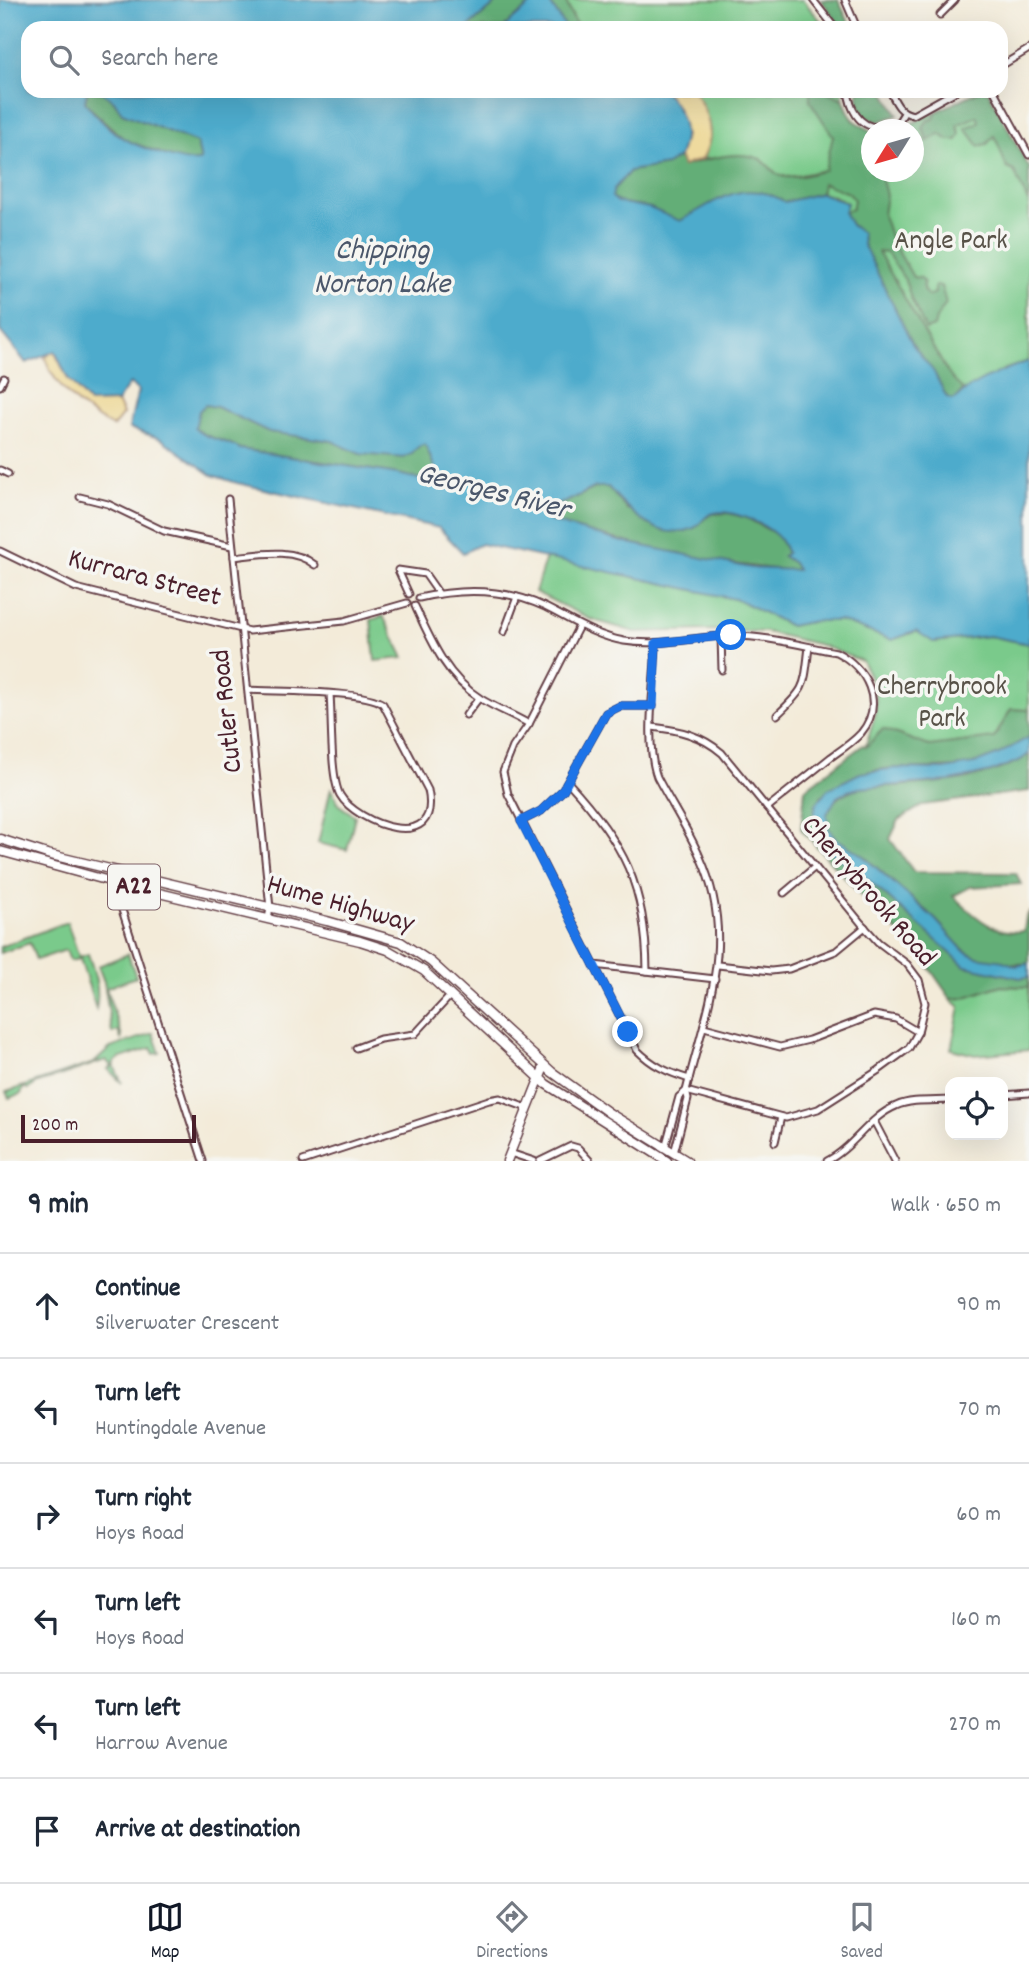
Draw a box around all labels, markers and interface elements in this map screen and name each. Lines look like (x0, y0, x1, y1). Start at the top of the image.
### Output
search box (21, 21, 1008, 98)
icon: search (45, 41, 83, 79)
text: Search here (101, 41, 219, 78)
north arrow (861, 119, 924, 182)
park label: Angle Park (894, 223, 1008, 263)
water label: Chipping Norton Lake (314, 231, 452, 308)
water label: Georges River (412, 454, 576, 534)
street label: Kurrara Street (63, 540, 225, 620)
route start (715, 619, 746, 650)
street label: Cutler Road (203, 647, 255, 775)
park label: Cherrybrook Park (877, 669, 1007, 741)
street label: Cherrybrook Road (790, 809, 944, 977)
road number: A22 (108, 864, 160, 909)
street label: Hume Highway (262, 866, 419, 946)
route end (612, 1016, 643, 1047)
map controls (945, 1077, 1008, 1140)
button: locate (945, 1077, 1008, 1140)
scale bar (21, 1112, 196, 1144)
text: 200 m (32, 1113, 78, 1140)
text: 9 min (28, 1185, 89, 1228)
text: Walk · 650 m (891, 1190, 1001, 1223)
text: Continue (95, 1271, 180, 1308)
icon: ahead (28, 1287, 66, 1325)
text: 90 m (957, 1289, 1001, 1322)
text: Silverwater Crescent (95, 1308, 279, 1341)
text: Turn left (95, 1376, 181, 1413)
icon: left (28, 1392, 66, 1430)
text: 70 m (959, 1394, 1001, 1427)
text: Huntingdale Avenue (95, 1413, 266, 1446)
text: Turn right (95, 1481, 192, 1518)
icon: right (28, 1497, 66, 1535)
text: 60 m (956, 1499, 1001, 1532)
text: Hoys Road (95, 1518, 184, 1551)
text: Turn left (95, 1586, 181, 1623)
icon: left (28, 1602, 66, 1640)
text: 160 m (951, 1604, 1001, 1637)
text: Hoys Road (95, 1623, 184, 1656)
text: Turn left (95, 1691, 181, 1728)
icon: left (28, 1707, 66, 1745)
text: 270 m (949, 1709, 1001, 1742)
text: Harrow Avenue (95, 1728, 228, 1761)
icon: arrive (28, 1812, 66, 1850)
text: Arrive at destination (95, 1812, 300, 1849)
tab: Map (146, 1898, 184, 1967)
tab: Directions (476, 1898, 548, 1967)
tab: Saved (840, 1898, 883, 1967)

